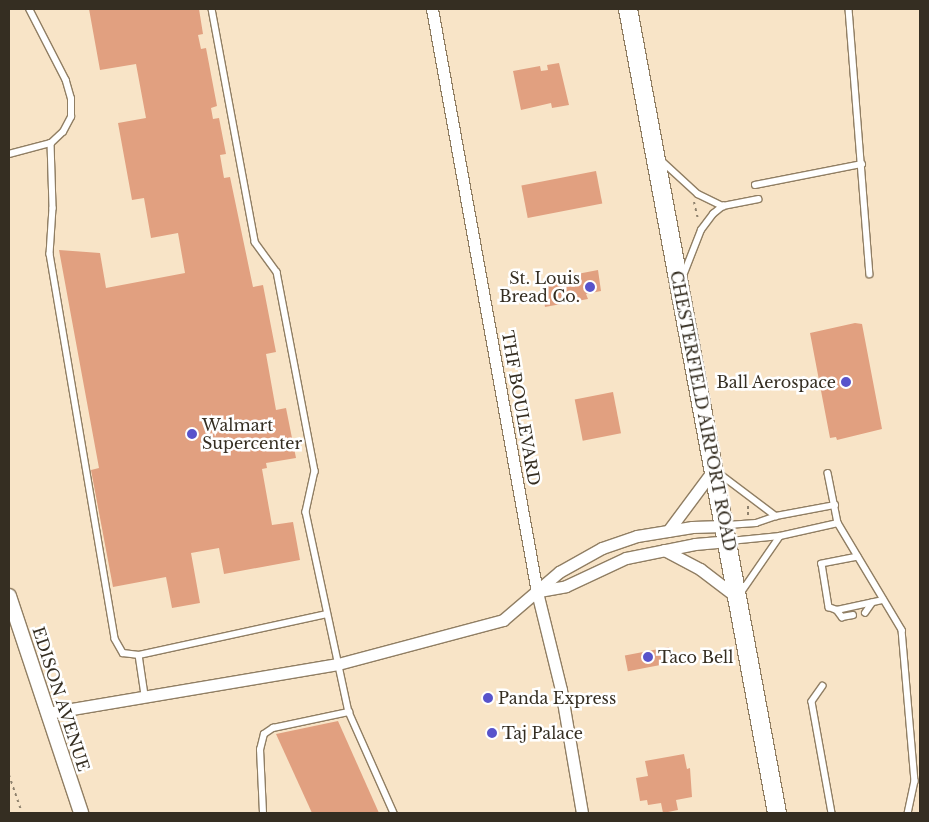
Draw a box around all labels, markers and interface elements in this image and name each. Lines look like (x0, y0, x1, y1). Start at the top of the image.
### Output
place label: St. Louis Bread Co. (499, 268, 580, 306)
street label: CHESTERFIELD AIRPORT ROAD (666, 269, 740, 553)
marker: St. Louis Bread Co. (584, 281, 596, 293)
street label: THF BOULEVARD (498, 329, 544, 487)
place label: Ball Aerospace (716, 372, 836, 392)
marker: Ball Aerospace (840, 376, 852, 388)
place label: Walmart Supercenter (202, 415, 302, 453)
marker: Walmart Supercenter (186, 428, 198, 440)
street label: EDISON AVENUE (28, 624, 94, 774)
place label: Taco Bell (658, 647, 734, 667)
marker: Taco Bell (642, 651, 654, 663)
place label: Panda Express (498, 688, 616, 708)
marker: Panda Express (482, 692, 494, 704)
place label: Taj Palace (502, 723, 583, 743)
marker: Taj Palace (486, 727, 498, 739)

